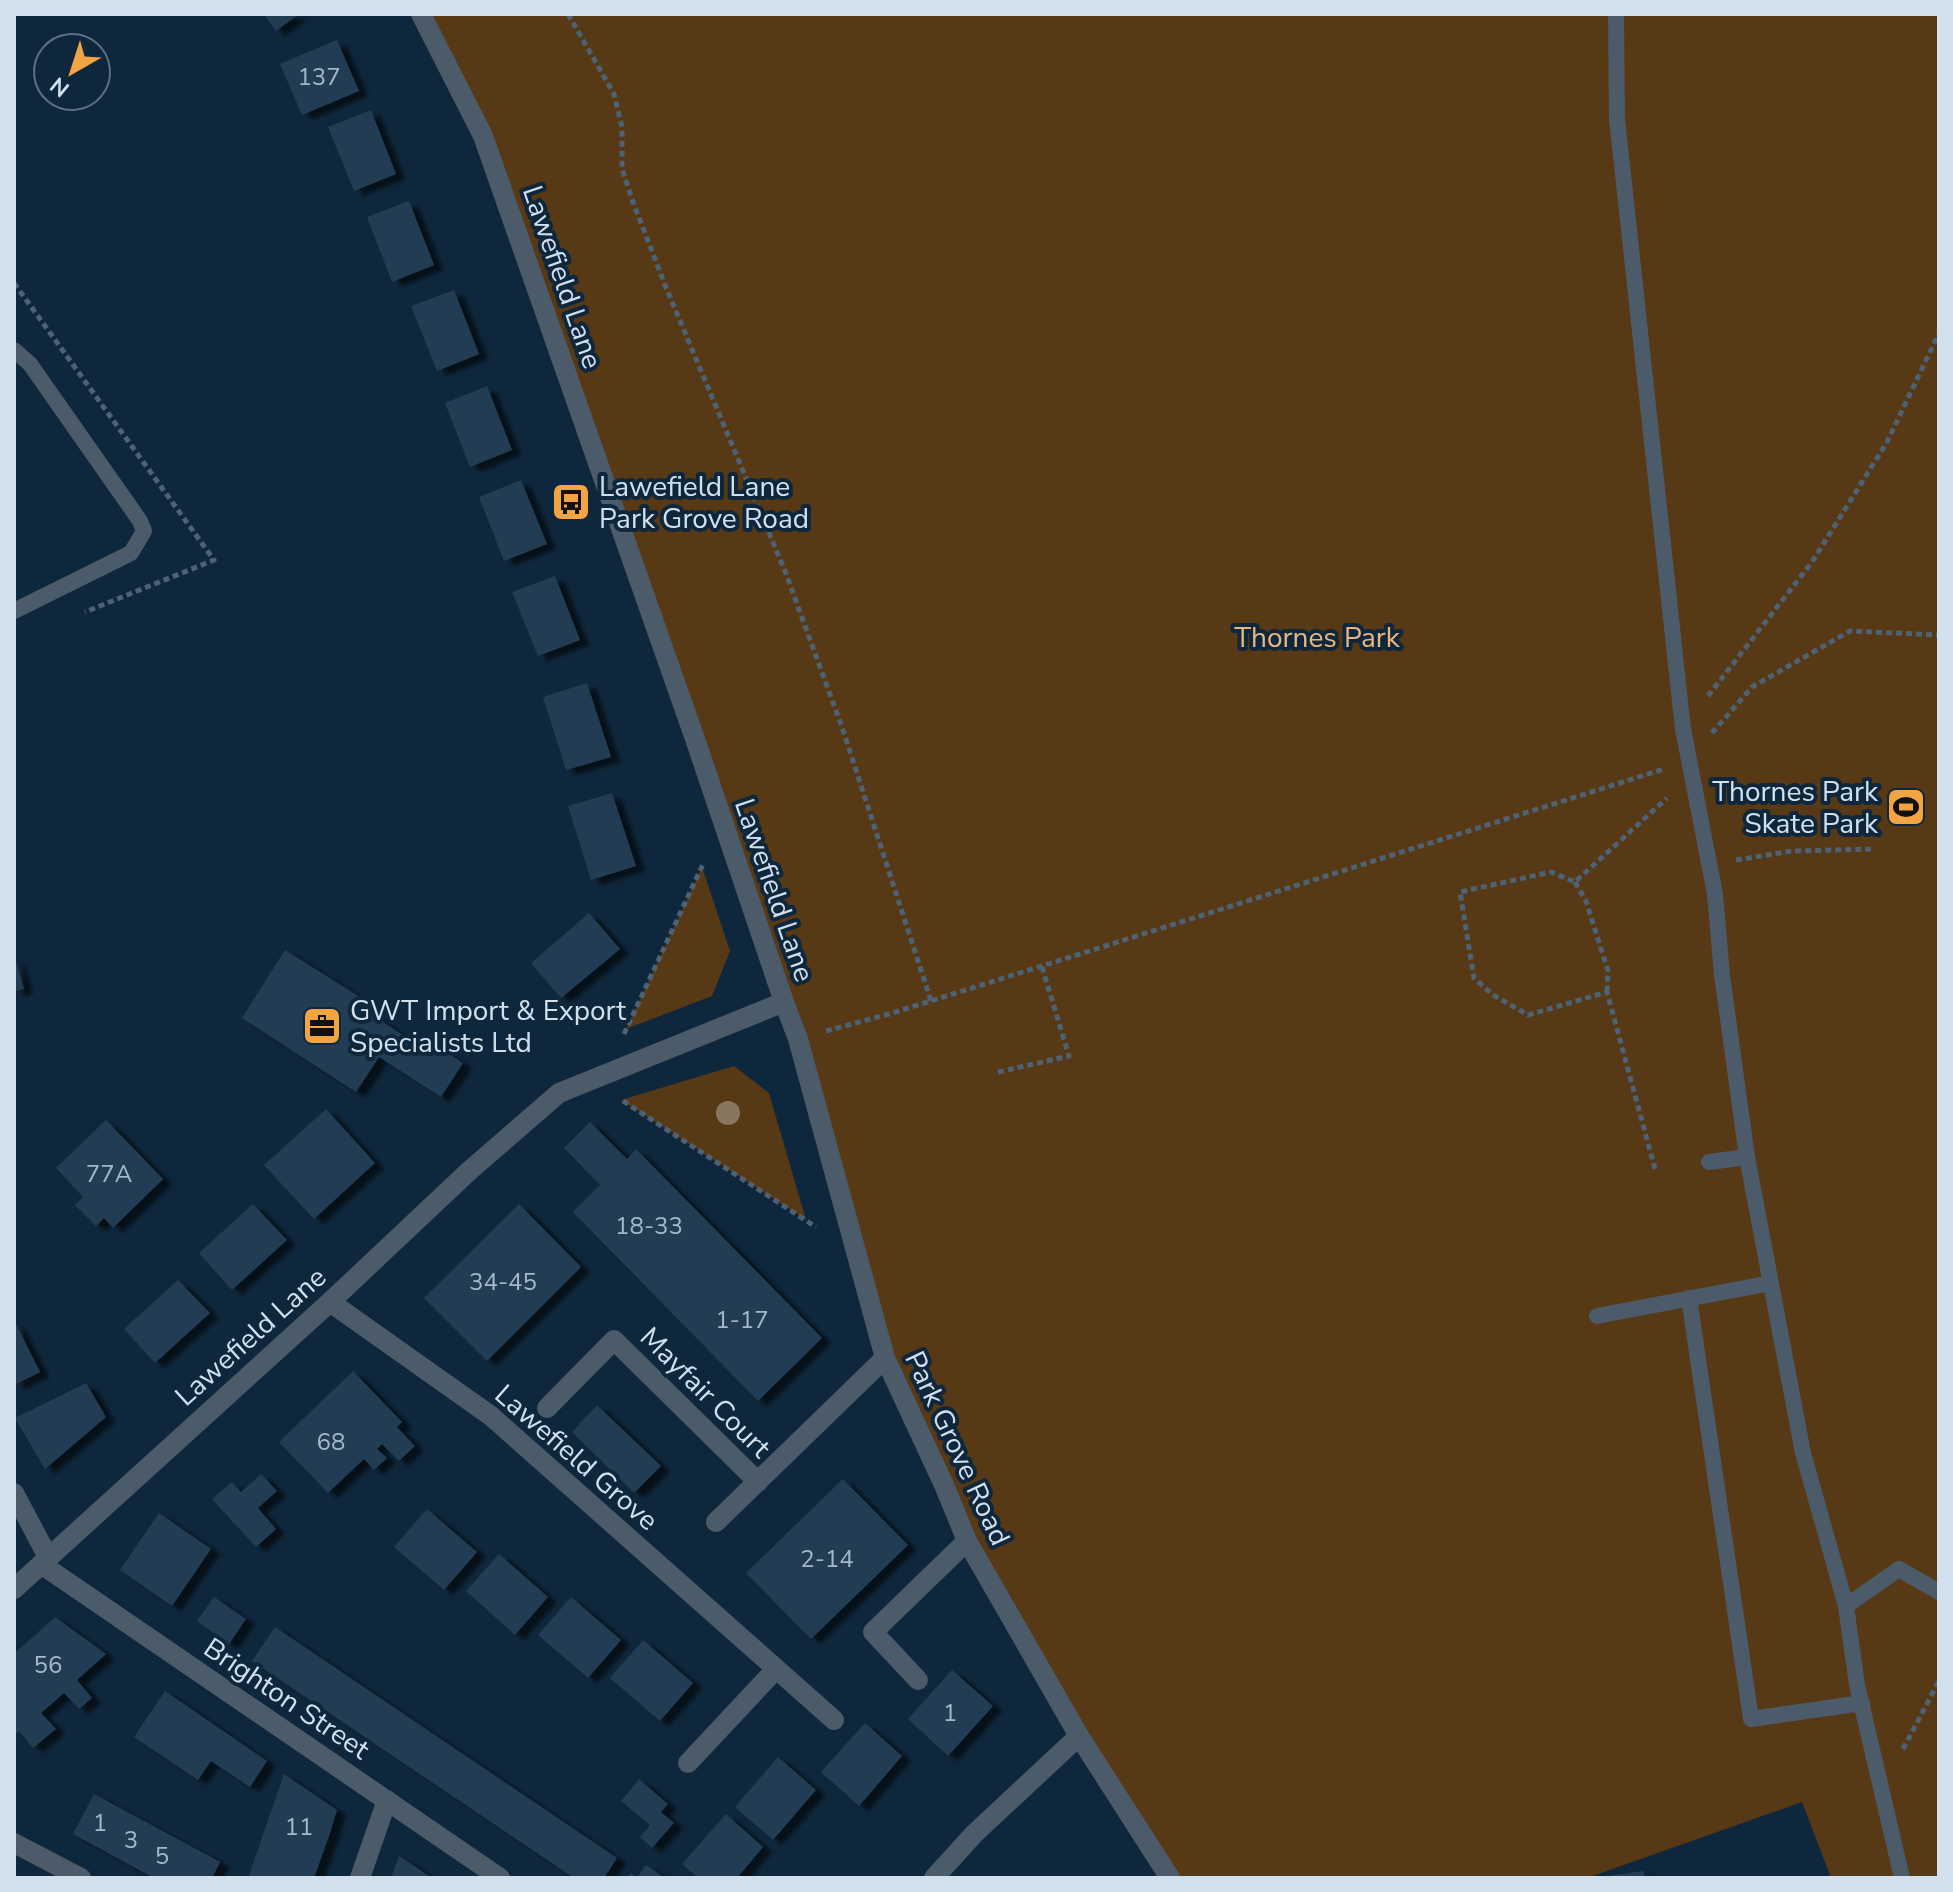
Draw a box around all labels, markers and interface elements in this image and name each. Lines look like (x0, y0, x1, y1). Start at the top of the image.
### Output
north arrow (32, 32, 112, 112)
house number: 137 (297, 61, 341, 93)
text: N (44, 70, 76, 104)
street label: Lawefield Lane (513, 181, 611, 374)
place label: Lawefield Lane Park Grove Road (599, 468, 809, 538)
bus stop icon: Lawefield Lane Park Grove Road (550, 481, 592, 523)
park label: Thornes Park (1234, 619, 1401, 657)
place label: Thornes Park Skate Park (1712, 773, 1879, 843)
sports icon: Thornes Park Skate Park (1885, 786, 1927, 828)
street label: Lawefield Lane (725, 794, 823, 987)
place label: GWT Import & Export Specialists Ltd (350, 992, 626, 1062)
office icon: GWT Import & Export Specialists Ltd (301, 1005, 343, 1047)
house number: 77A (86, 1158, 133, 1190)
house number: 18-33 (615, 1210, 683, 1242)
street label: Lawefield Lane (167, 1259, 334, 1415)
house number: 34-45 (469, 1266, 537, 1298)
house number: 1-17 (715, 1304, 769, 1336)
street label: Mayfair Court (632, 1319, 779, 1467)
street label: Park Grove Road (895, 1345, 1019, 1552)
street label: Lawefield Grove (487, 1376, 666, 1539)
house number: 68 (317, 1426, 345, 1458)
house number: 2-14 (800, 1543, 854, 1575)
street label: Brighton Street (196, 1629, 377, 1769)
house number: 56 (34, 1649, 62, 1681)
house number: 1 (943, 1697, 957, 1729)
house number: 1 (93, 1807, 107, 1839)
house number: 11 (285, 1811, 313, 1843)
house number: 3 (124, 1824, 138, 1856)
house number: 5 (155, 1840, 169, 1872)

